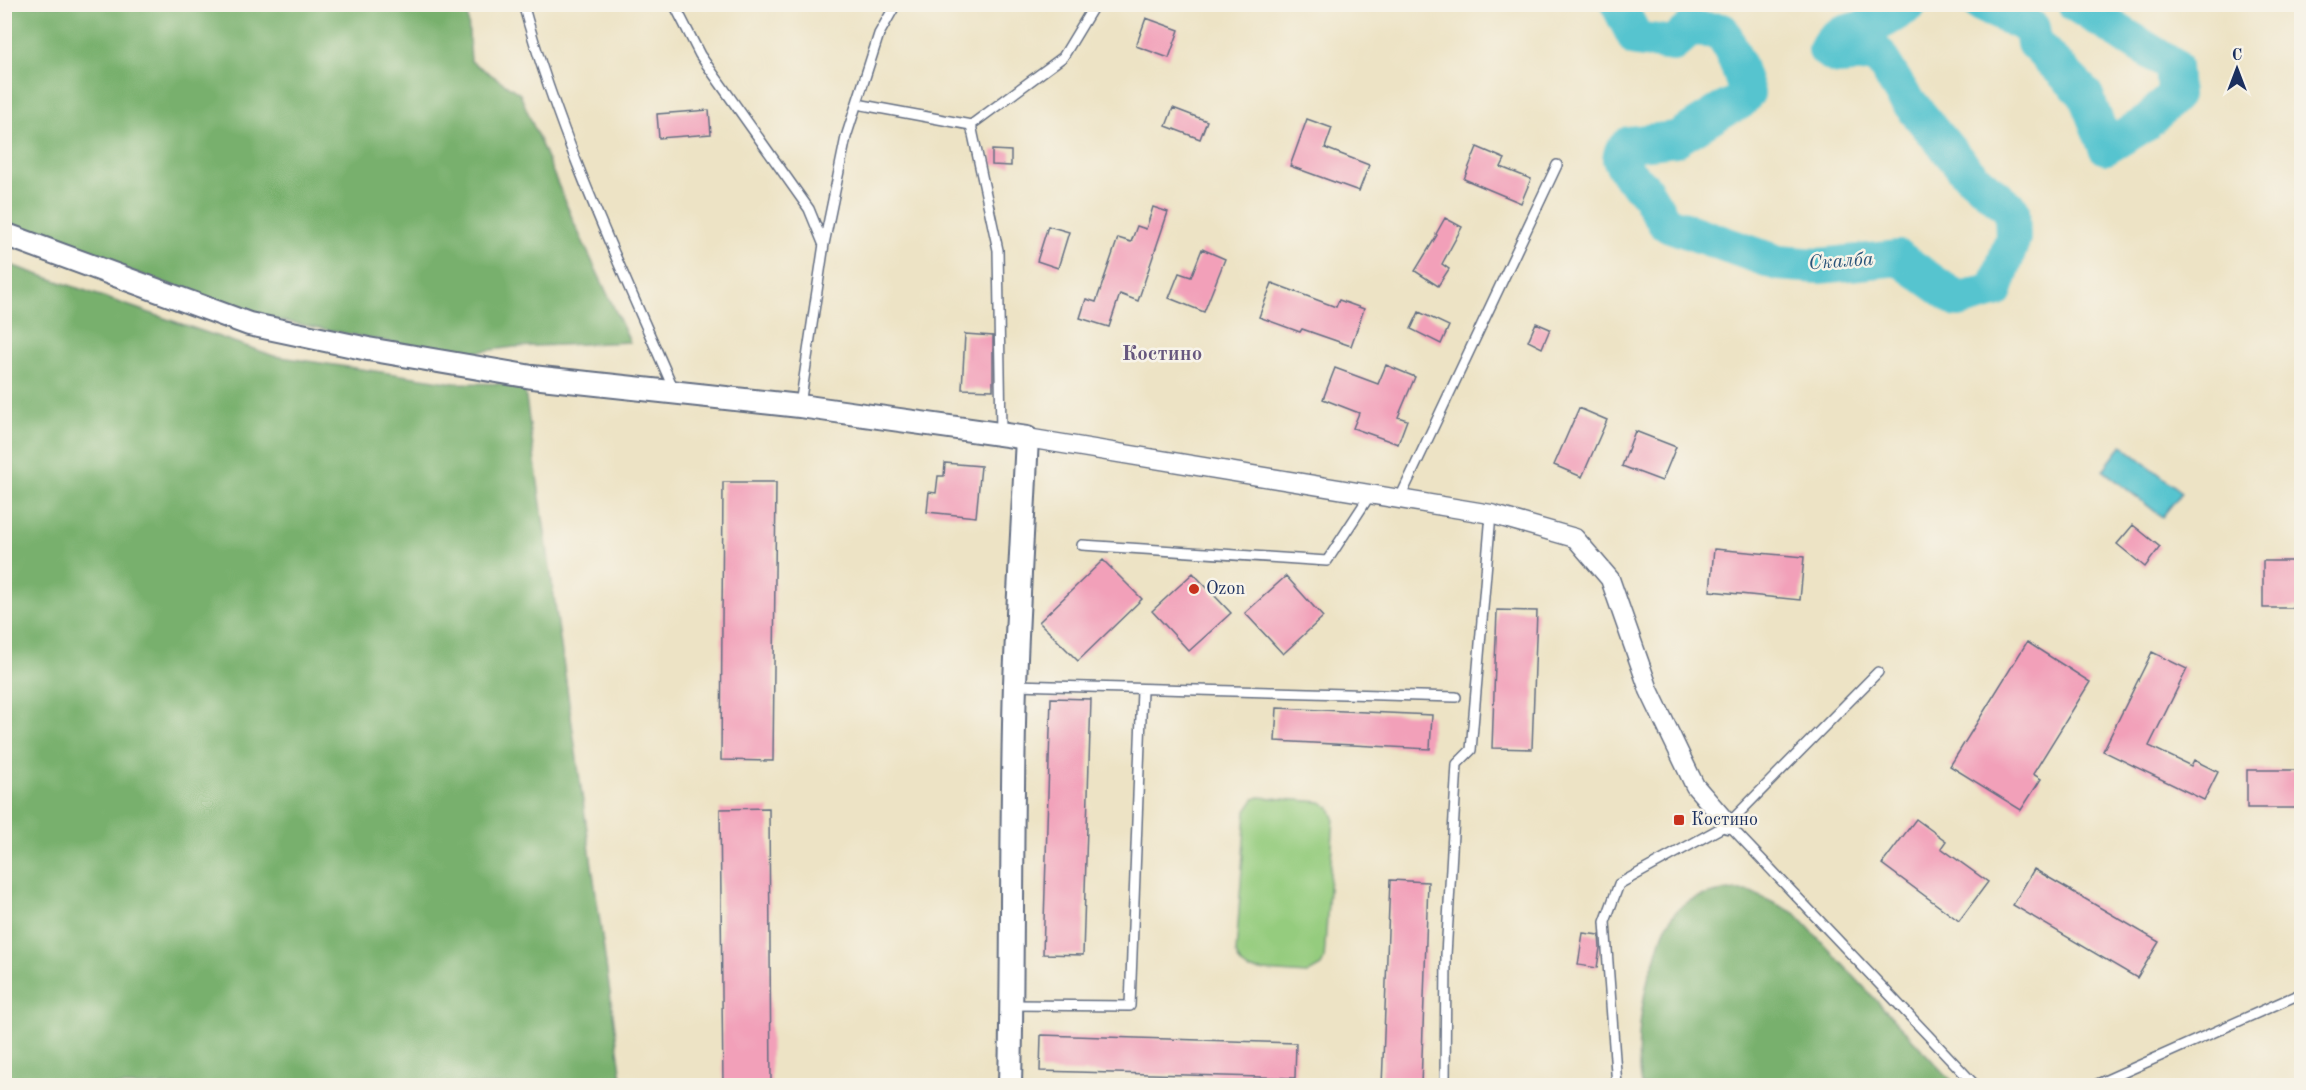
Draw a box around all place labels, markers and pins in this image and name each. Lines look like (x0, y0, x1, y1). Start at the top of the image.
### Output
place label: Ozon (1206, 580, 1245, 598)
marker: Ozon (1187, 582, 1201, 596)
place label: Костино (1691, 811, 1758, 829)
marker: Костино (1672, 813, 1686, 827)

